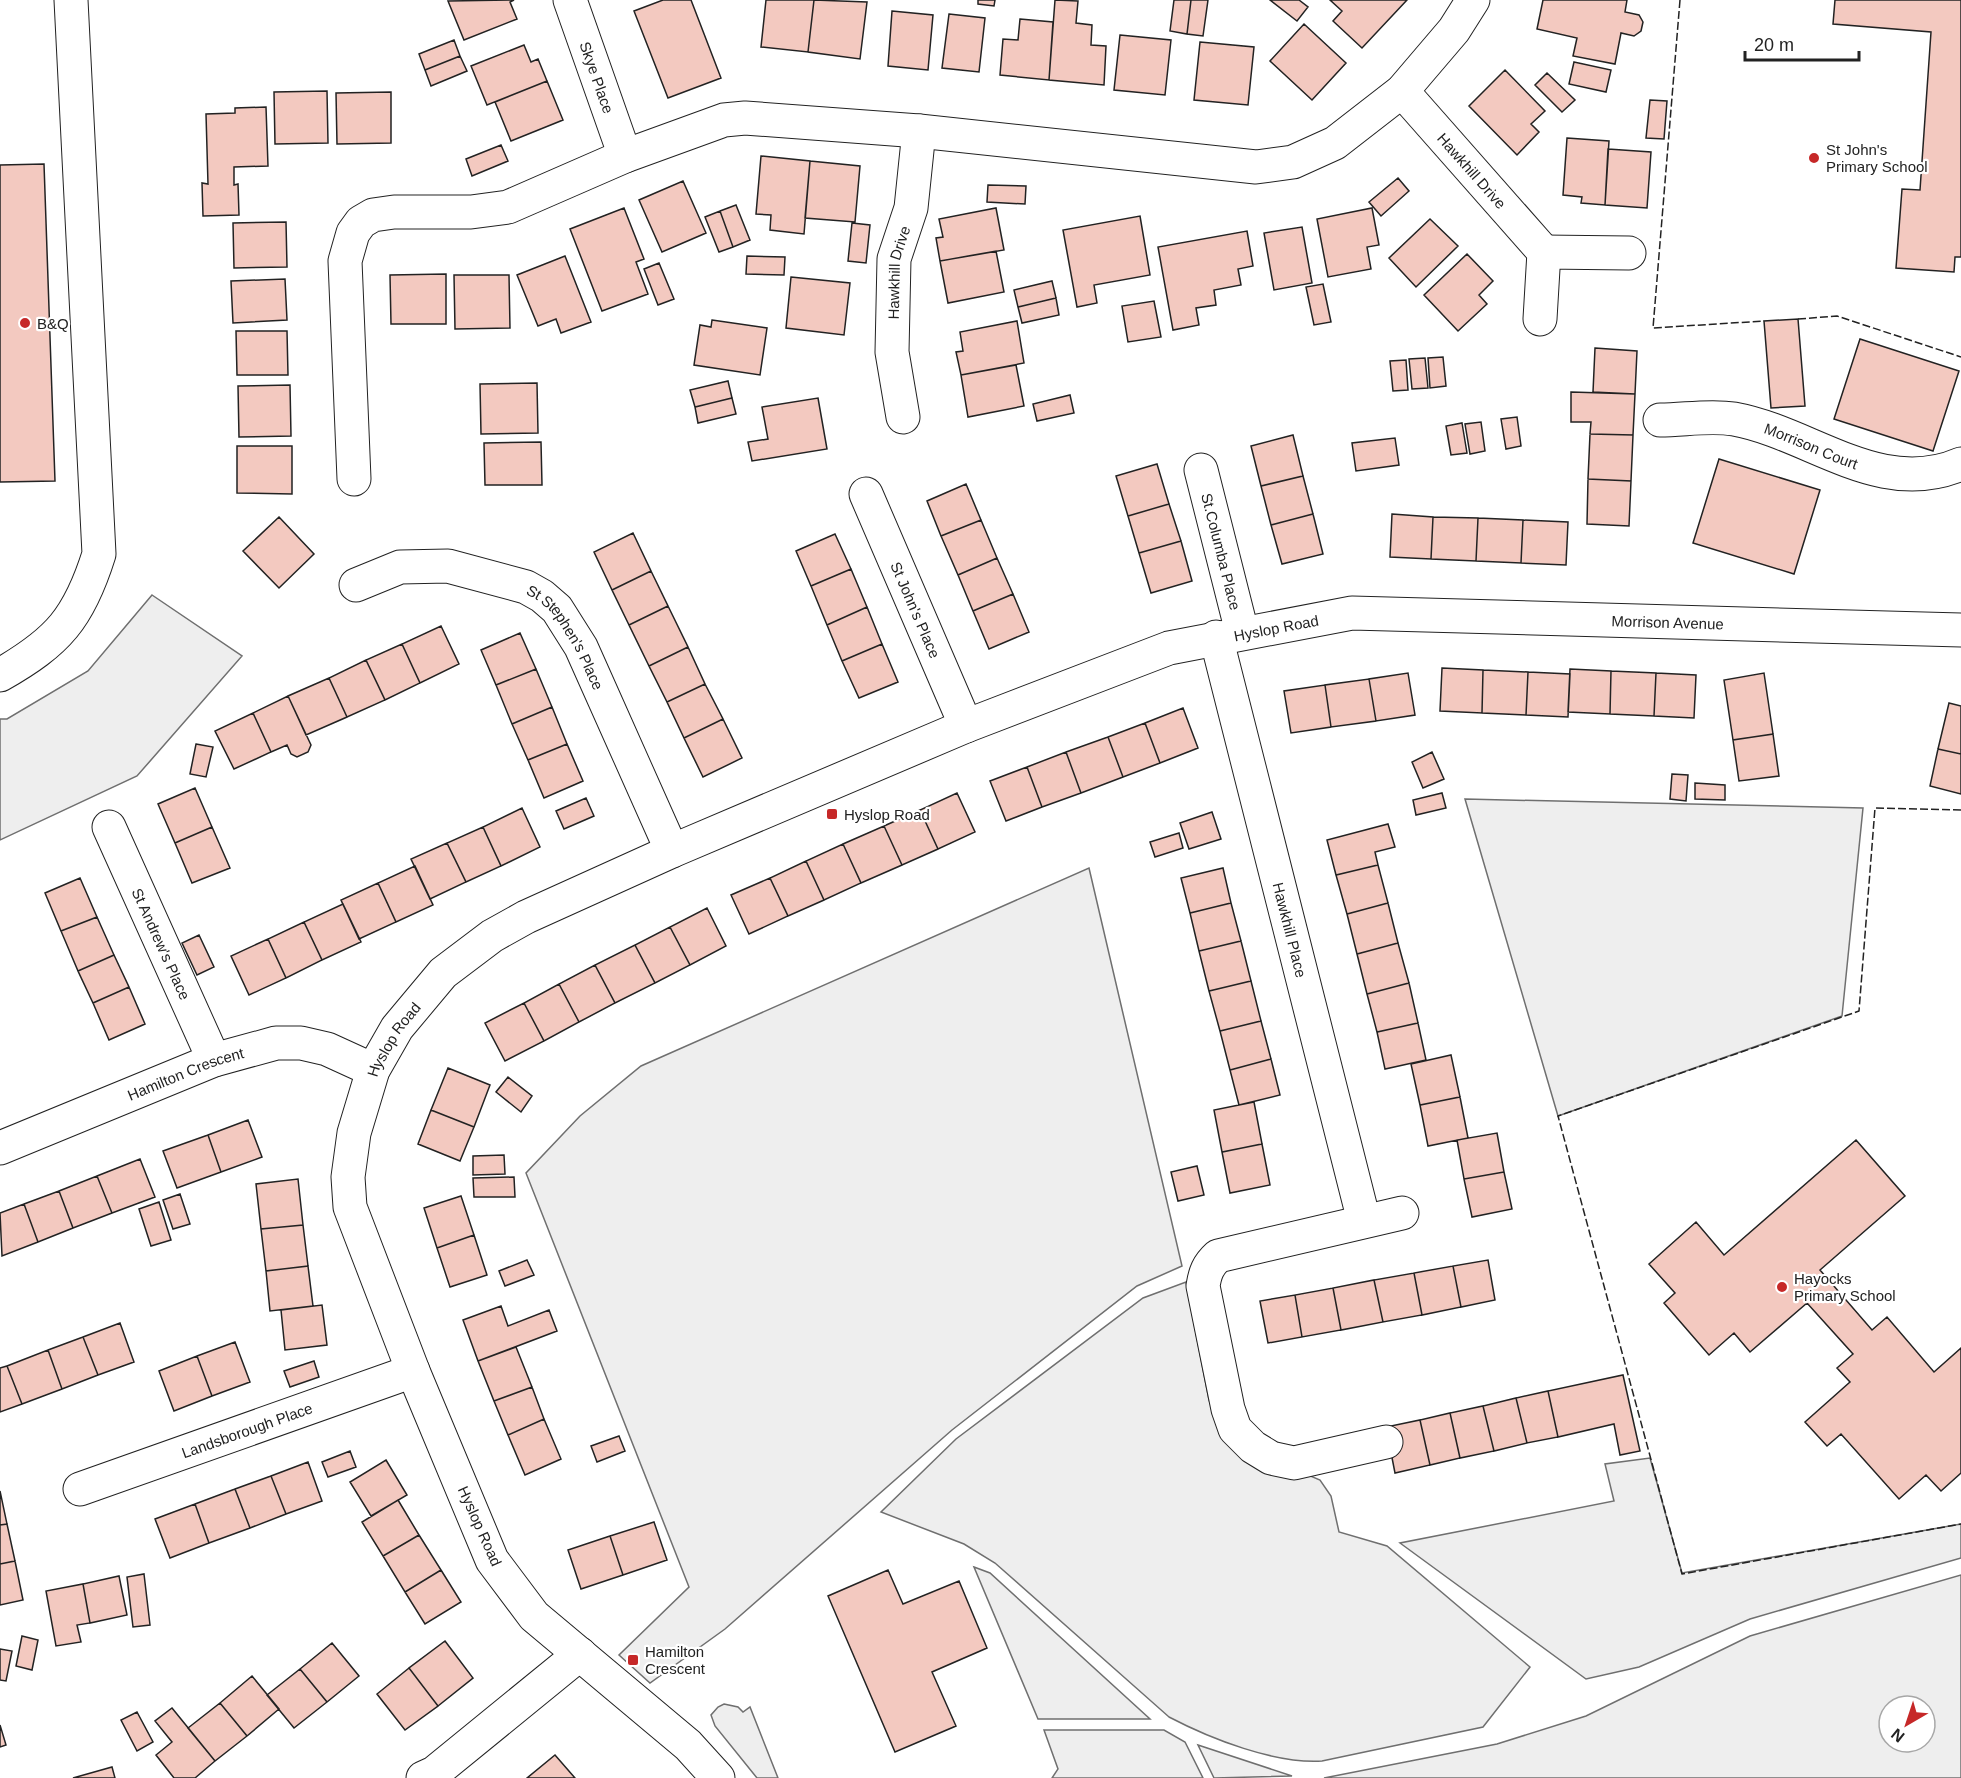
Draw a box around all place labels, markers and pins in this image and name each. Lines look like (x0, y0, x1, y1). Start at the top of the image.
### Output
place label: St John's Primary School (1826, 141, 1928, 175)
marker: St John's Primary School (1807, 151, 1821, 165)
place label: B&Q (37, 315, 69, 332)
marker: B&Q (18, 316, 32, 330)
place label: Hyslop Road (844, 806, 930, 823)
marker: Hyslop Road (825, 807, 839, 821)
place label: Hayocks Primary School (1794, 1270, 1896, 1304)
marker: Hayocks Primary School (1775, 1280, 1789, 1294)
place label: Hamilton Crescent (645, 1643, 706, 1677)
marker: Hamilton Crescent (626, 1653, 640, 1667)

